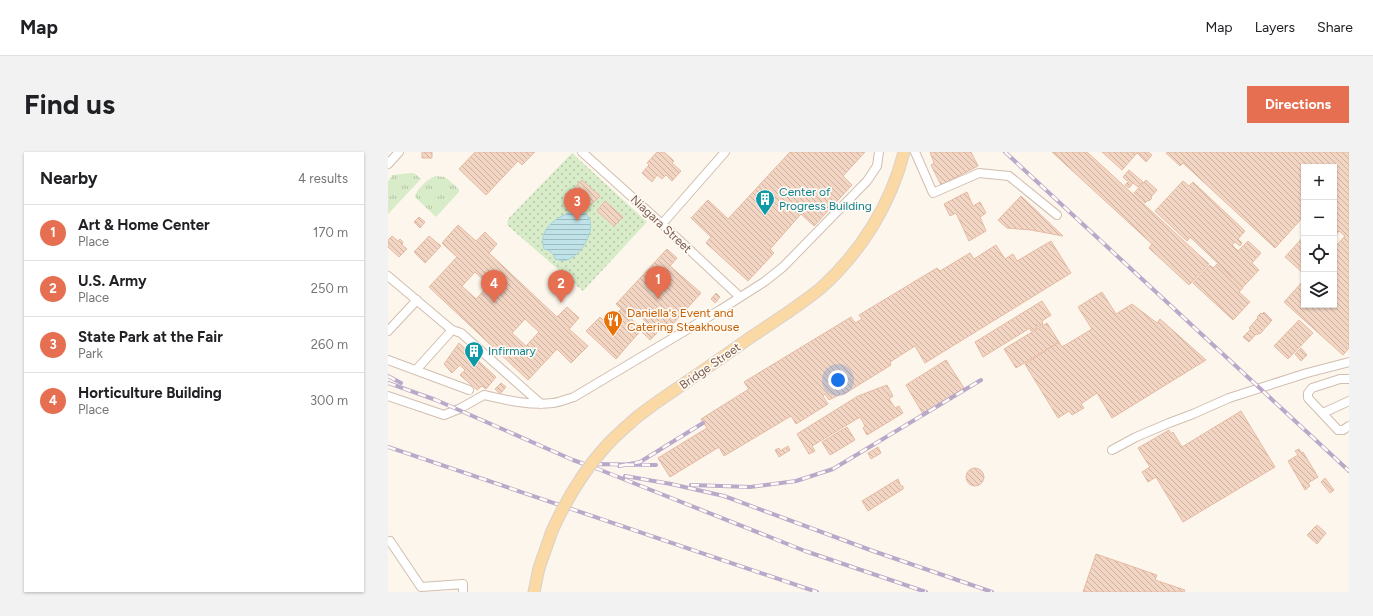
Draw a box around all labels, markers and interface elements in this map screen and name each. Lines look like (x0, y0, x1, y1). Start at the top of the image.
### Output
text: Map (20, 16, 58, 39)
text: Map (1205, 19, 1233, 36)
text: Layers (1255, 19, 1295, 36)
text: Share (1317, 19, 1353, 36)
button: Directions (1247, 86, 1349, 123)
text: Find us (24, 87, 115, 121)
map controls (1301, 164, 1337, 308)
button: + (1301, 164, 1337, 200)
text: Nearby (40, 168, 98, 188)
text: 4 results (298, 171, 348, 186)
place label: Center of Progress Building (779, 185, 872, 213)
pin: 3 (564, 188, 590, 221)
building icon: Center of Progress Building (754, 188, 776, 216)
street label: Niagara Street (628, 192, 695, 256)
button: − (1301, 200, 1337, 236)
text: Art & Home Center (78, 216, 210, 234)
text: 1 (50, 225, 56, 240)
text: 170 m (313, 225, 348, 240)
text: Place (78, 234, 109, 249)
button: locate (1301, 236, 1337, 272)
pin: 1 (645, 266, 671, 299)
pin: 4 (481, 270, 507, 303)
pin: 2 (548, 270, 574, 303)
text: U.S. Army (78, 272, 147, 290)
button: layers (1301, 272, 1337, 308)
text: 2 (49, 281, 57, 296)
text: 250 m (311, 281, 348, 296)
text: Place (78, 290, 109, 305)
place label: Daniella's Event and Catering Steakhouse (627, 306, 740, 334)
restaurant icon: Daniella's Event and Catering Steakhouse (602, 309, 624, 337)
text: State Park at the Fair (78, 328, 223, 346)
text: 3 (49, 337, 57, 352)
text: 260 m (311, 337, 348, 352)
building icon: Infirmary (463, 340, 485, 368)
street label: Bridge Street (677, 340, 744, 392)
place label: Infirmary (488, 344, 537, 358)
text: Park (78, 346, 103, 361)
your location (828, 370, 848, 390)
text: Horticulture Building (78, 384, 222, 402)
text: 4 (49, 393, 57, 408)
text: 300 m (310, 393, 348, 408)
text: Place (78, 402, 109, 417)

